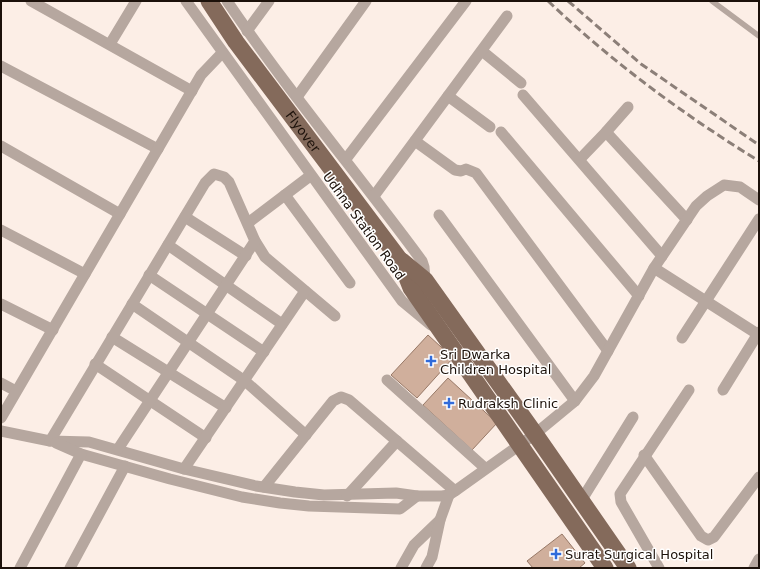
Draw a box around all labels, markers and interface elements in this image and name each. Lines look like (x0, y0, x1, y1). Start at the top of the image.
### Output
street label: Flyover (283, 108, 324, 156)
street label: Udhna Station Road (320, 169, 408, 283)
place label: Sri Dwarka Children Hospital (440, 347, 551, 377)
marker: Sri Dwarka Children Hospital (425, 355, 437, 367)
place label: Rudraksh Clinic (458, 396, 558, 411)
marker: Rudraksh Clinic (443, 397, 455, 409)
place label: Surat Surgical Hospital (565, 547, 713, 562)
marker: Surat Surgical Hospital (550, 548, 562, 560)

